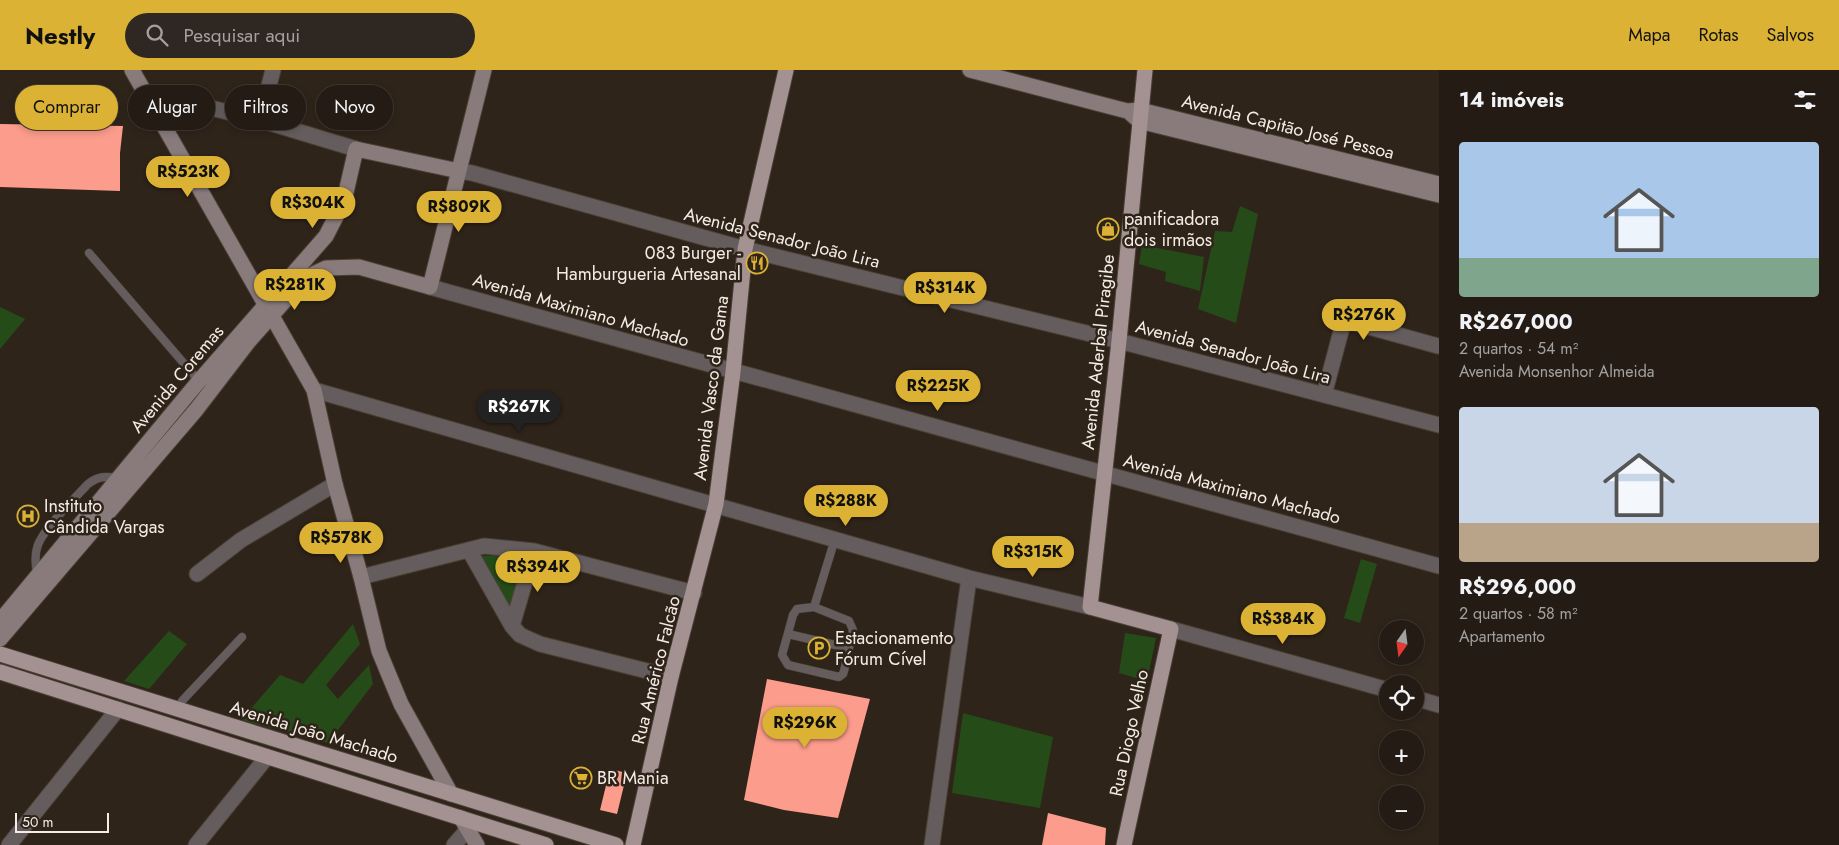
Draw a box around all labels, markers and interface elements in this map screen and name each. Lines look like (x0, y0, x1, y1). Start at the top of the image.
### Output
search box (125, 13, 475, 58)
text: Nestly (25, 18, 95, 53)
icon: search (143, 21, 171, 49)
text: Pesquisar aqui (183, 22, 300, 49)
text: Mapa (1628, 22, 1670, 48)
text: Rotas (1698, 22, 1739, 48)
text: Salvos (1767, 22, 1814, 48)
chip: Comprar (15, 85, 118, 130)
chip: Alugar (128, 85, 215, 130)
chip: Filtros (225, 85, 306, 130)
chip: Novo (316, 85, 393, 130)
text: 14 imóveis (1459, 85, 1564, 115)
icon: filters (1791, 86, 1819, 114)
street label: Avenida Capitão José Pessoa (1179, 88, 1397, 166)
pin: R$523K (147, 156, 229, 198)
text: R$523K (157, 160, 219, 183)
icon: home (1594, 175, 1684, 265)
pin: R$304K (272, 186, 354, 229)
pin: R$809K (418, 190, 500, 233)
text: R$304K (281, 191, 345, 214)
text: R$809K (428, 195, 490, 218)
street label: Avenida Senador João Lira (681, 201, 883, 275)
place label: panificadora dois irmãos (1124, 206, 1219, 253)
shop icon: panificadora dois irmãos (1096, 217, 1120, 241)
place label: 083 Burger - Hamburgueria Artesanal (556, 240, 741, 287)
restaurant icon: 083 Burger - Hamburgueria Artesanal (745, 251, 769, 275)
street label: Avenida Aderbal Piragibe (1075, 253, 1121, 451)
street label: Avenida Maximiano Machado (470, 267, 692, 353)
pin: R$281K (254, 268, 336, 311)
pin: R$314K (904, 272, 986, 314)
text: R$281K (265, 273, 325, 296)
text: R$314K (915, 276, 975, 299)
street label: Avenida Vasco da Gama (687, 294, 735, 482)
pin: R$276K (1323, 298, 1405, 341)
text: R$276K (1333, 303, 1395, 326)
text: R$267,000 (1459, 307, 1573, 337)
street label: Avenida Senador João Lira (1133, 313, 1333, 391)
street label: Avenida Coremas (124, 319, 230, 439)
text: 2 quartos · 54 m² (1459, 337, 1578, 360)
text: Avenida Monsenhor Almeida (1459, 360, 1655, 383)
pin: R$225K (897, 370, 979, 412)
text: R$225K (907, 374, 969, 397)
pin: R$267K (478, 390, 560, 433)
text: R$267K (488, 395, 550, 418)
icon: home (1594, 440, 1684, 530)
street label: Avenida Maximiano Machado (1120, 447, 1344, 531)
pin: R$288K (805, 484, 887, 527)
text: R$288K (815, 489, 877, 512)
place label: Instituto Cândida Vargas (44, 493, 165, 540)
hospital icon: Instituto Cândida Vargas (16, 504, 40, 528)
pin: R$578K (300, 522, 382, 564)
text: R$578K (310, 526, 372, 549)
pin: R$315K (992, 536, 1074, 578)
text: R$315K (1003, 540, 1063, 563)
pin: R$394K (497, 550, 579, 593)
text: R$394K (506, 555, 570, 578)
text: R$296,000 (1459, 572, 1576, 602)
street label: Rua Américo Falcão (625, 593, 687, 747)
pin: R$384K (1242, 602, 1324, 645)
text: 2 quartos · 58 m² (1459, 602, 1578, 625)
text: R$384K (1252, 607, 1314, 630)
north arrow (1379, 620, 1424, 665)
map controls (1379, 620, 1424, 830)
place label: Estacionamento Fórum Cível (835, 625, 953, 672)
text: Apartamento (1459, 625, 1545, 648)
parking icon: Estacionamento Fórum Cível (807, 636, 831, 660)
street label: Rua Diogo Velho (1103, 667, 1155, 799)
button: locate (1379, 675, 1424, 720)
street label: Avenida João Machado (227, 694, 401, 770)
pin: R$296K (764, 706, 846, 749)
text: R$296K (773, 711, 837, 734)
button: + (1379, 730, 1424, 775)
place label: BR Mania (597, 765, 669, 791)
supermarket icon: BR Mania (569, 766, 593, 790)
button: − (1379, 785, 1424, 830)
scale bar (15, 810, 109, 833)
text: 50 m (22, 812, 53, 832)

